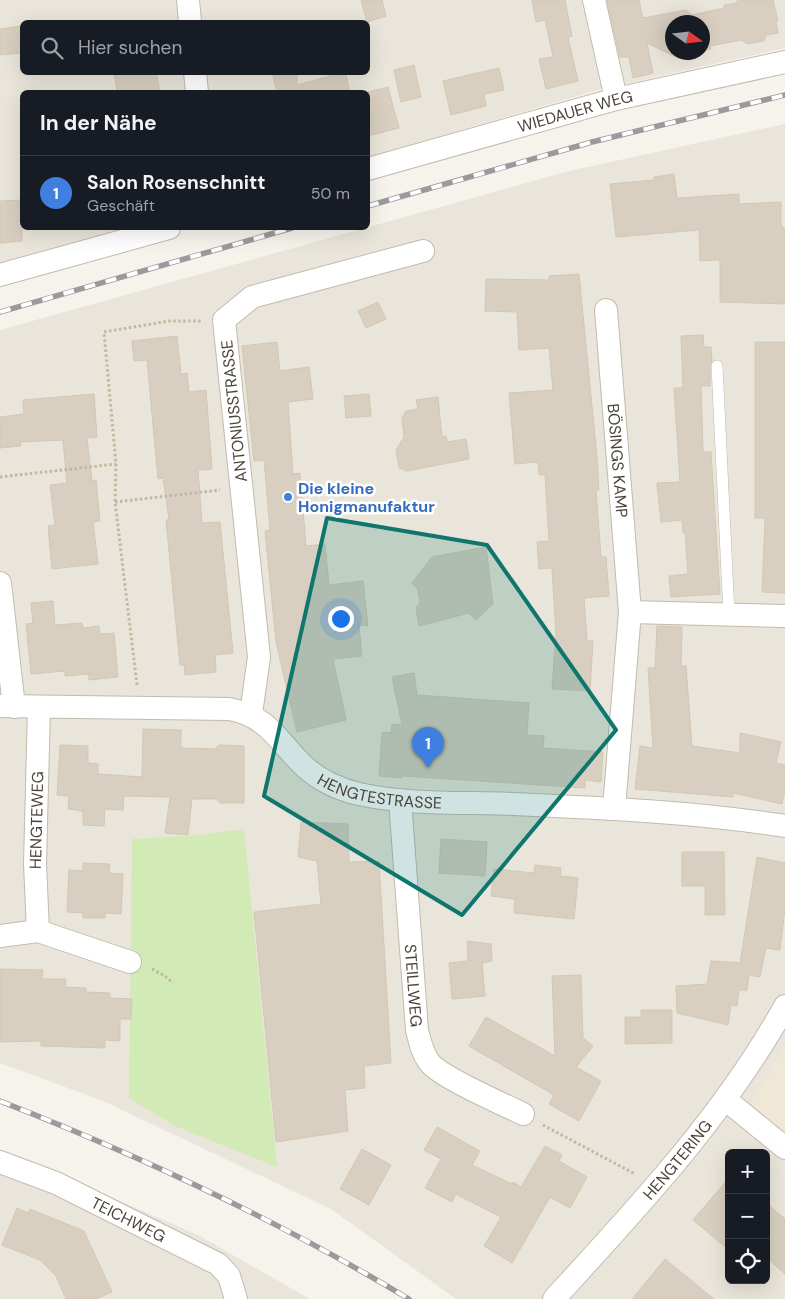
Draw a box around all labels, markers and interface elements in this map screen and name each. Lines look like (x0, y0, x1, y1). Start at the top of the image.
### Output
north arrow (665, 15, 710, 60)
search box (20, 20, 370, 75)
icon: search (38, 34, 66, 62)
text: Hier suchen (78, 35, 182, 60)
street label: WIEDAUER WEG (515, 85, 635, 137)
text: In der Nähe (40, 109, 157, 137)
text: Salon Rosenschnitt (87, 170, 266, 195)
text: 1 (53, 183, 59, 204)
text: 50 m (311, 183, 350, 204)
text: Geschäft (87, 195, 155, 216)
street label: ANTONIUSSTRASSE (216, 339, 252, 483)
street label: BÖSINGS KAMP (603, 403, 633, 518)
place label: Die kleine Honigmanufaktur (298, 478, 435, 517)
marker: Die kleine Honigmanufaktur (282, 491, 294, 503)
your location (328, 606, 354, 632)
pin: 1 (412, 727, 444, 768)
street label: HENGTESTRASSE (314, 769, 442, 813)
street label: HENGTEWEG (24, 771, 48, 869)
street label: STEILLWEG (400, 943, 427, 1028)
street label: HENGTERING (638, 1115, 716, 1204)
map controls (725, 1149, 770, 1284)
button: + (725, 1149, 770, 1194)
street label: TEICHWEG (88, 1192, 169, 1247)
button: − (725, 1194, 770, 1239)
button: locate (725, 1239, 770, 1284)

